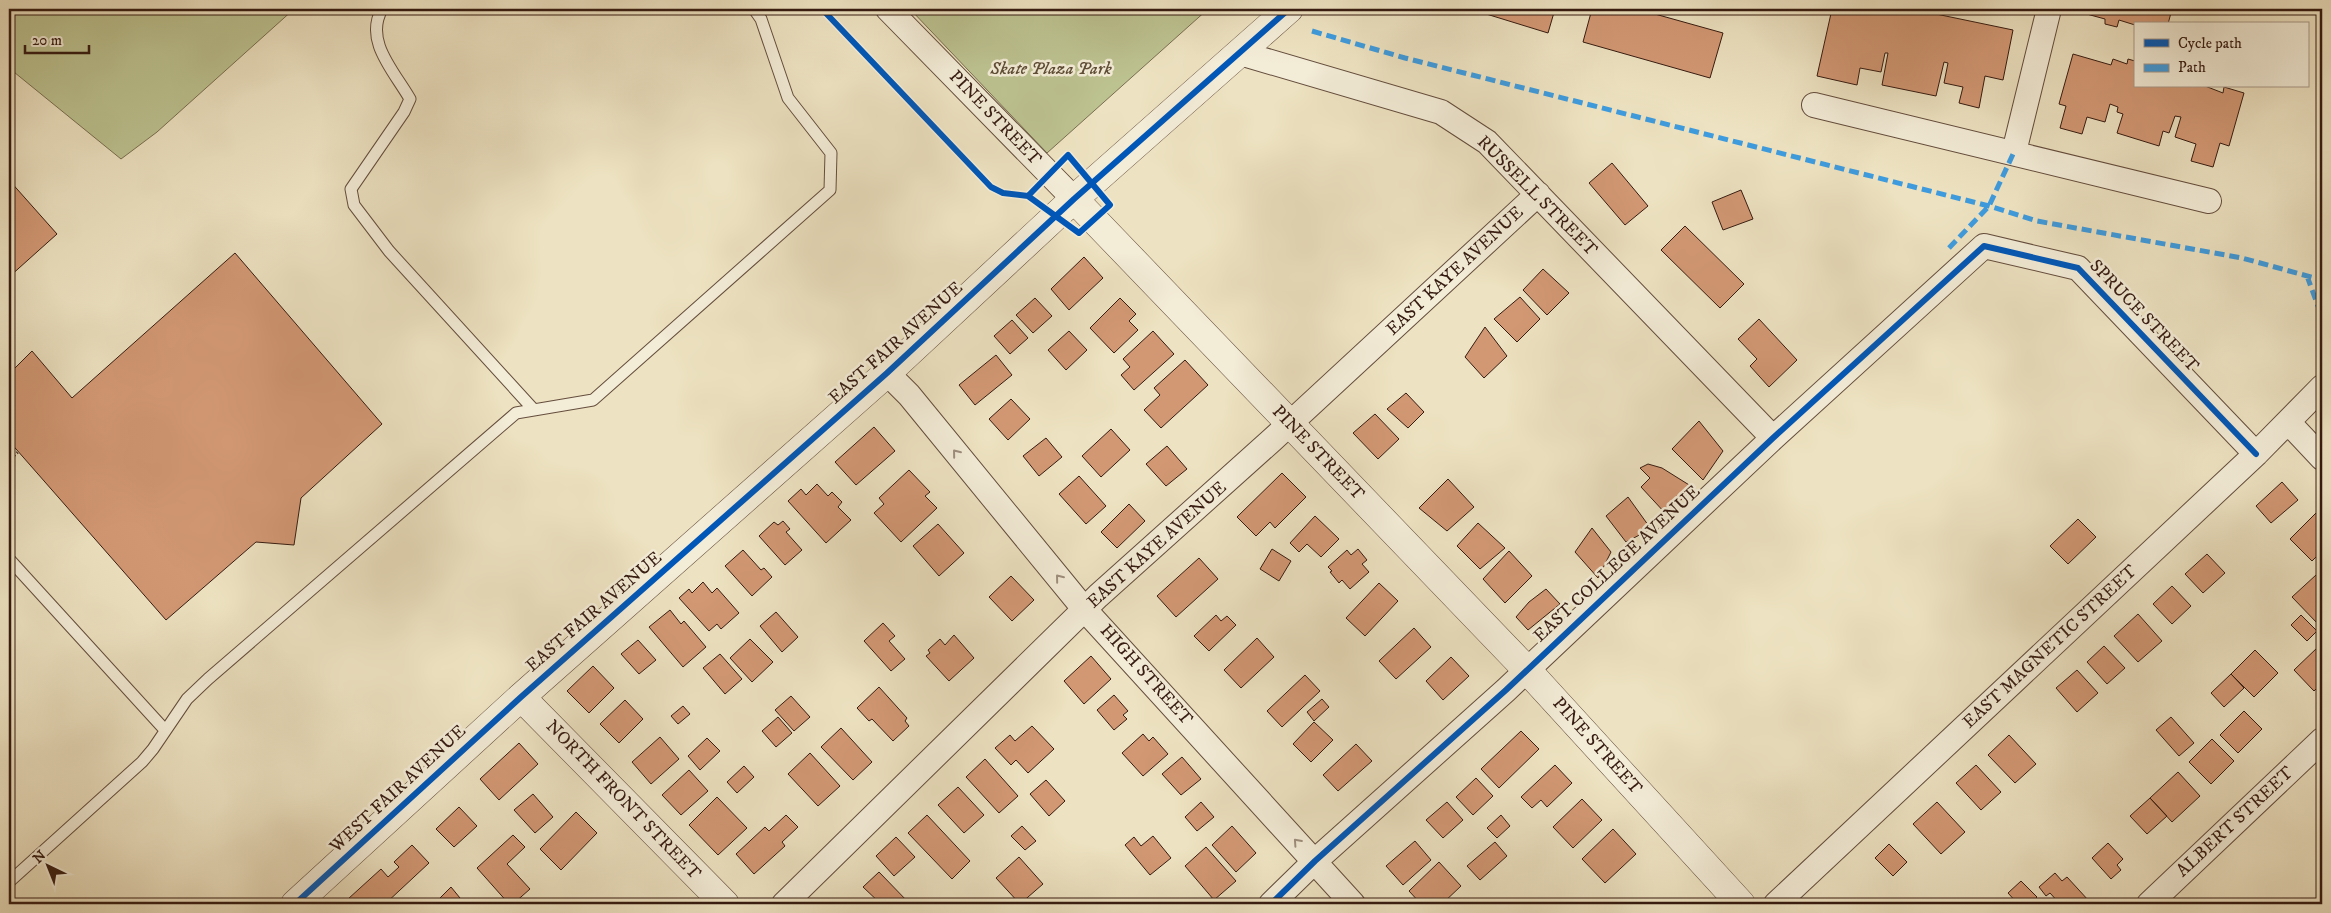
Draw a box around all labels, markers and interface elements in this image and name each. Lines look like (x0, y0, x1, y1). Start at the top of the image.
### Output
scale bar (25, 22, 89, 54)
legend (2134, 22, 2308, 88)
text: 20 m (32, 31, 62, 50)
text: Cycle path (2178, 34, 2242, 53)
park label: Skate Plaza Park (989, 58, 1112, 80)
text: Path (2178, 58, 2206, 77)
street label: PINE STREET (944, 66, 1046, 170)
street label: RUSSELL STREET (1472, 131, 1602, 261)
street label: EAST KAYE AVENUE (1382, 202, 1528, 340)
street label: SPRUCE STREET (2085, 255, 2204, 377)
street label: EAST FAIR AVENUE (824, 277, 968, 409)
street label: PINE STREET (1267, 401, 1369, 505)
one-way arrow (953, 449, 962, 458)
street label: EAST KAYE AVENUE (1083, 477, 1231, 613)
street label: EAST COLLEGE AVENUE (1529, 481, 1705, 647)
street label: EAST FAIR AVENUE (522, 547, 667, 677)
street label: EAST MAGNETIC STREET (1958, 560, 2142, 733)
one-way arrow (1057, 575, 1065, 584)
street label: HIGH STREET (1095, 620, 1197, 730)
street label: PINE STREET (1548, 693, 1647, 799)
street label: NORTH FRONT STREET (541, 716, 705, 885)
street label: WEST FAIR AVENUE (325, 720, 471, 858)
street label: ALBERT STREET (2172, 762, 2298, 882)
one-way arrow (1294, 839, 1303, 848)
north arrow (22, 840, 72, 890)
text: N (29, 846, 51, 868)

